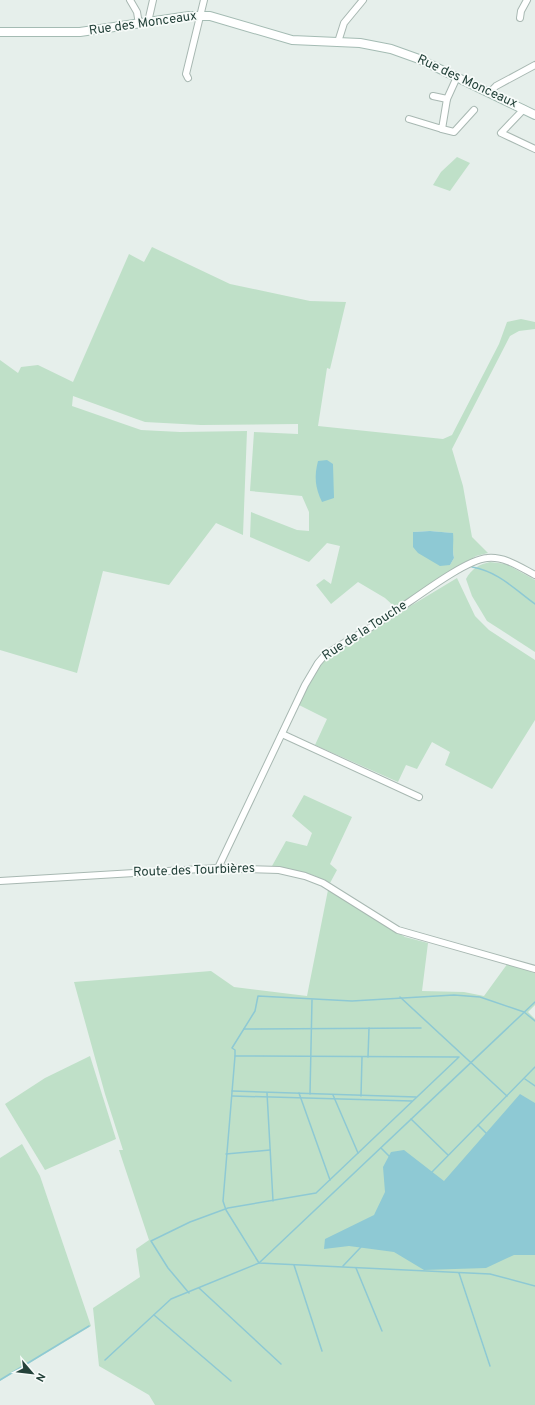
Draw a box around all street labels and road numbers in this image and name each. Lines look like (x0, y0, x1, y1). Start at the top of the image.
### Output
street label: Rue des Monceaux (88, 8, 198, 39)
street label: Rue des Monceaux (414, 52, 520, 112)
street label: Rue de la Touche (320, 598, 410, 664)
street label: Route des Tourbières (133, 861, 255, 881)

